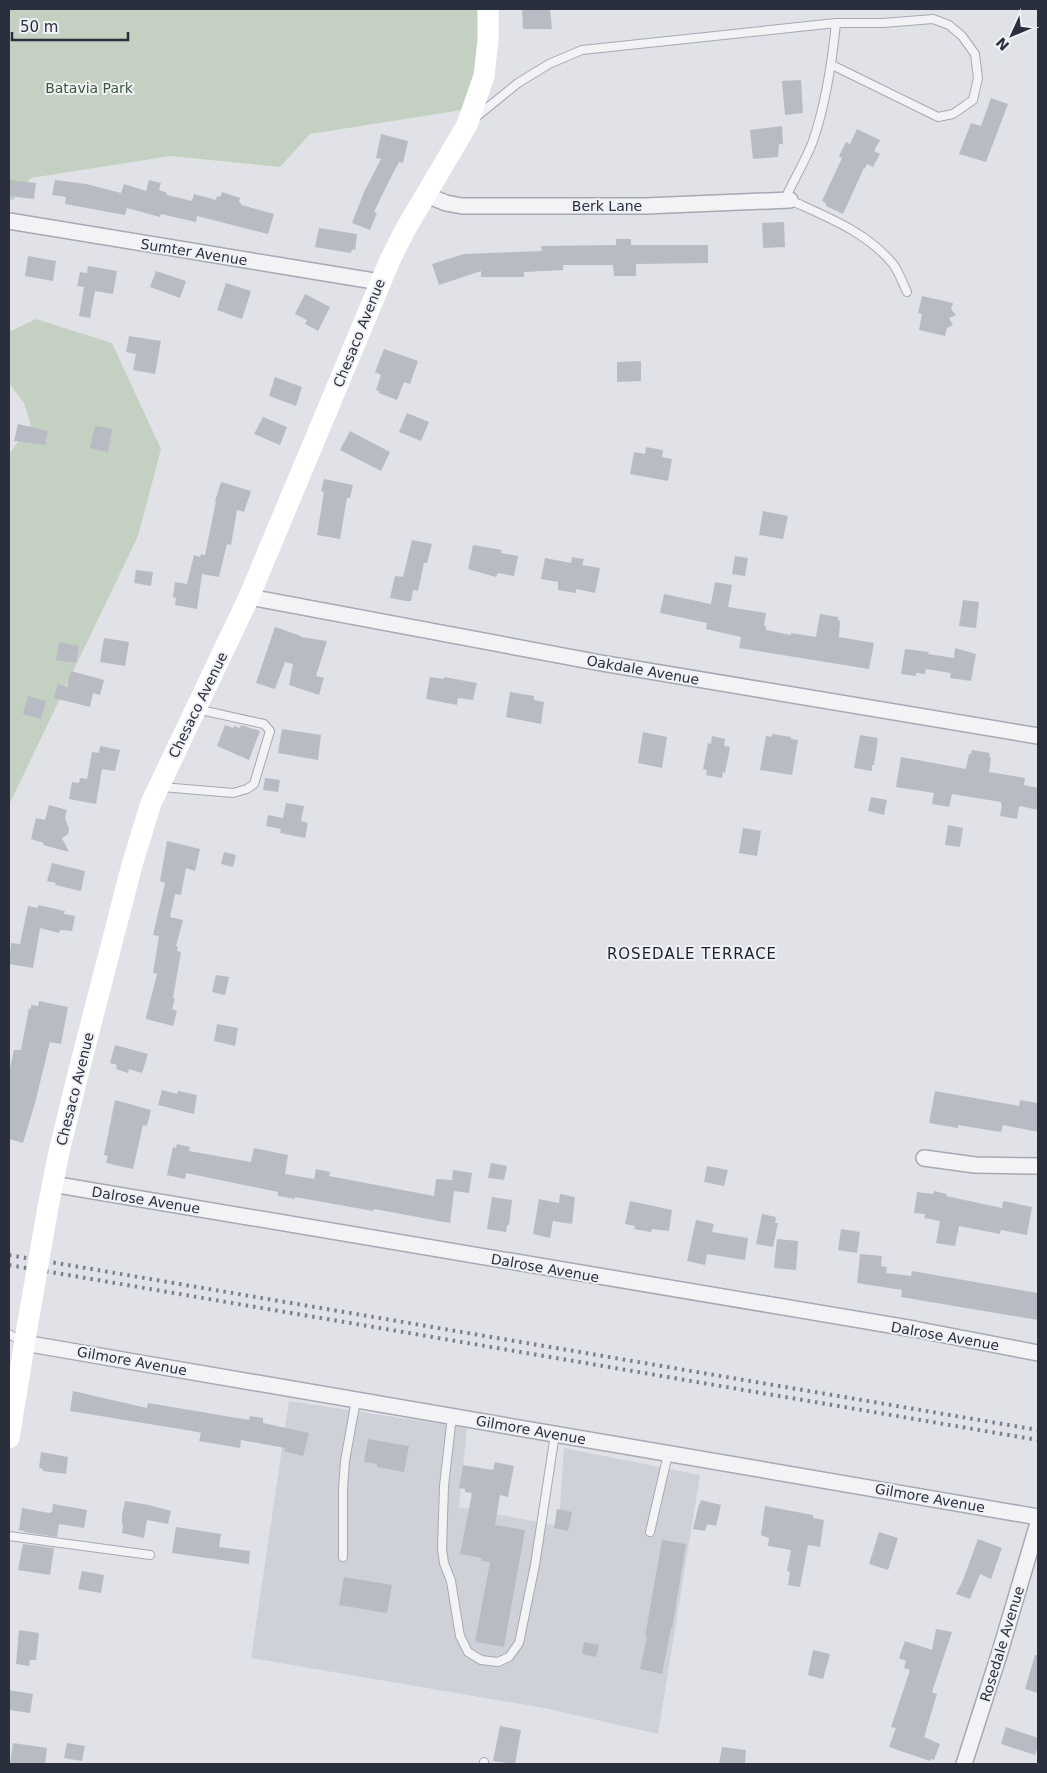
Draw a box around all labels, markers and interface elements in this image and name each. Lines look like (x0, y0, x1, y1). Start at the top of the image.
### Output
scale bar (12, 10, 129, 42)
north arrow (987, 10, 1037, 60)
text: 50 m (20, 18, 58, 36)
text: N (993, 34, 1012, 54)
park label: Batavia Park (45, 80, 134, 96)
street label: Berk Lane (572, 198, 642, 214)
street label: Sumter Avenue (140, 236, 248, 268)
street label: Chesaco Avenue (330, 276, 388, 390)
street label: Chesaco Avenue (165, 649, 231, 761)
street label: Oakdale Avenue (585, 652, 701, 688)
district label: ROSEDALE TERRACE (607, 945, 777, 963)
street label: Chesaco Avenue (53, 1031, 97, 1147)
street label: Dalrose Avenue (91, 1184, 201, 1216)
street label: Dalrose Avenue (490, 1251, 600, 1285)
street label: Dalrose Avenue (890, 1319, 1000, 1353)
street label: Gilmore Avenue (76, 1343, 188, 1379)
street label: Gilmore Avenue (475, 1412, 587, 1448)
street label: Gilmore Avenue (874, 1480, 986, 1516)
street label: Rosedale Avenue (977, 1584, 1027, 1704)

